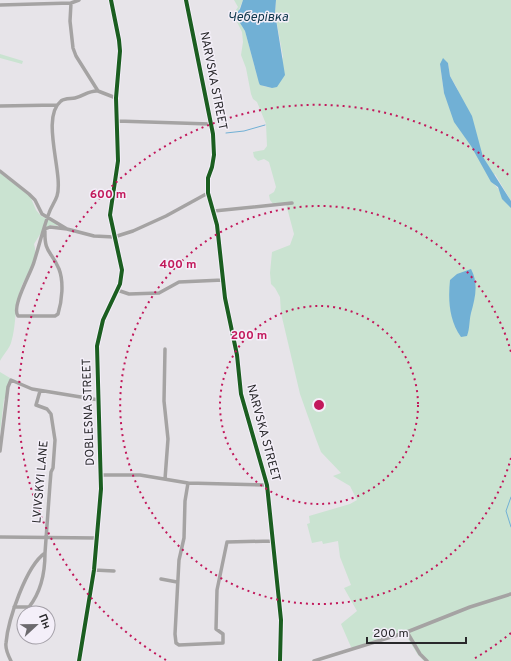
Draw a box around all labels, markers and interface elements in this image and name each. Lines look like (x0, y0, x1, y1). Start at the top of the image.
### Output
water label: Чеберівка (228, 10, 288, 26)
street label: NARVSKA STREET (196, 30, 230, 132)
text: 600 m (90, 187, 126, 203)
text: 400 m (159, 257, 197, 273)
text: 200 m (231, 328, 267, 344)
street label: DOBLESNA STREET (79, 358, 99, 466)
street label: NARVSKA STREET (242, 383, 284, 483)
centre of rings (312, 398, 326, 412)
street label: LVIVSKYI LANE (29, 440, 53, 524)
north arrow (16, 605, 56, 645)
text: Пн (35, 612, 54, 631)
scale bar (367, 619, 466, 645)
text: 200 m (373, 626, 409, 642)

